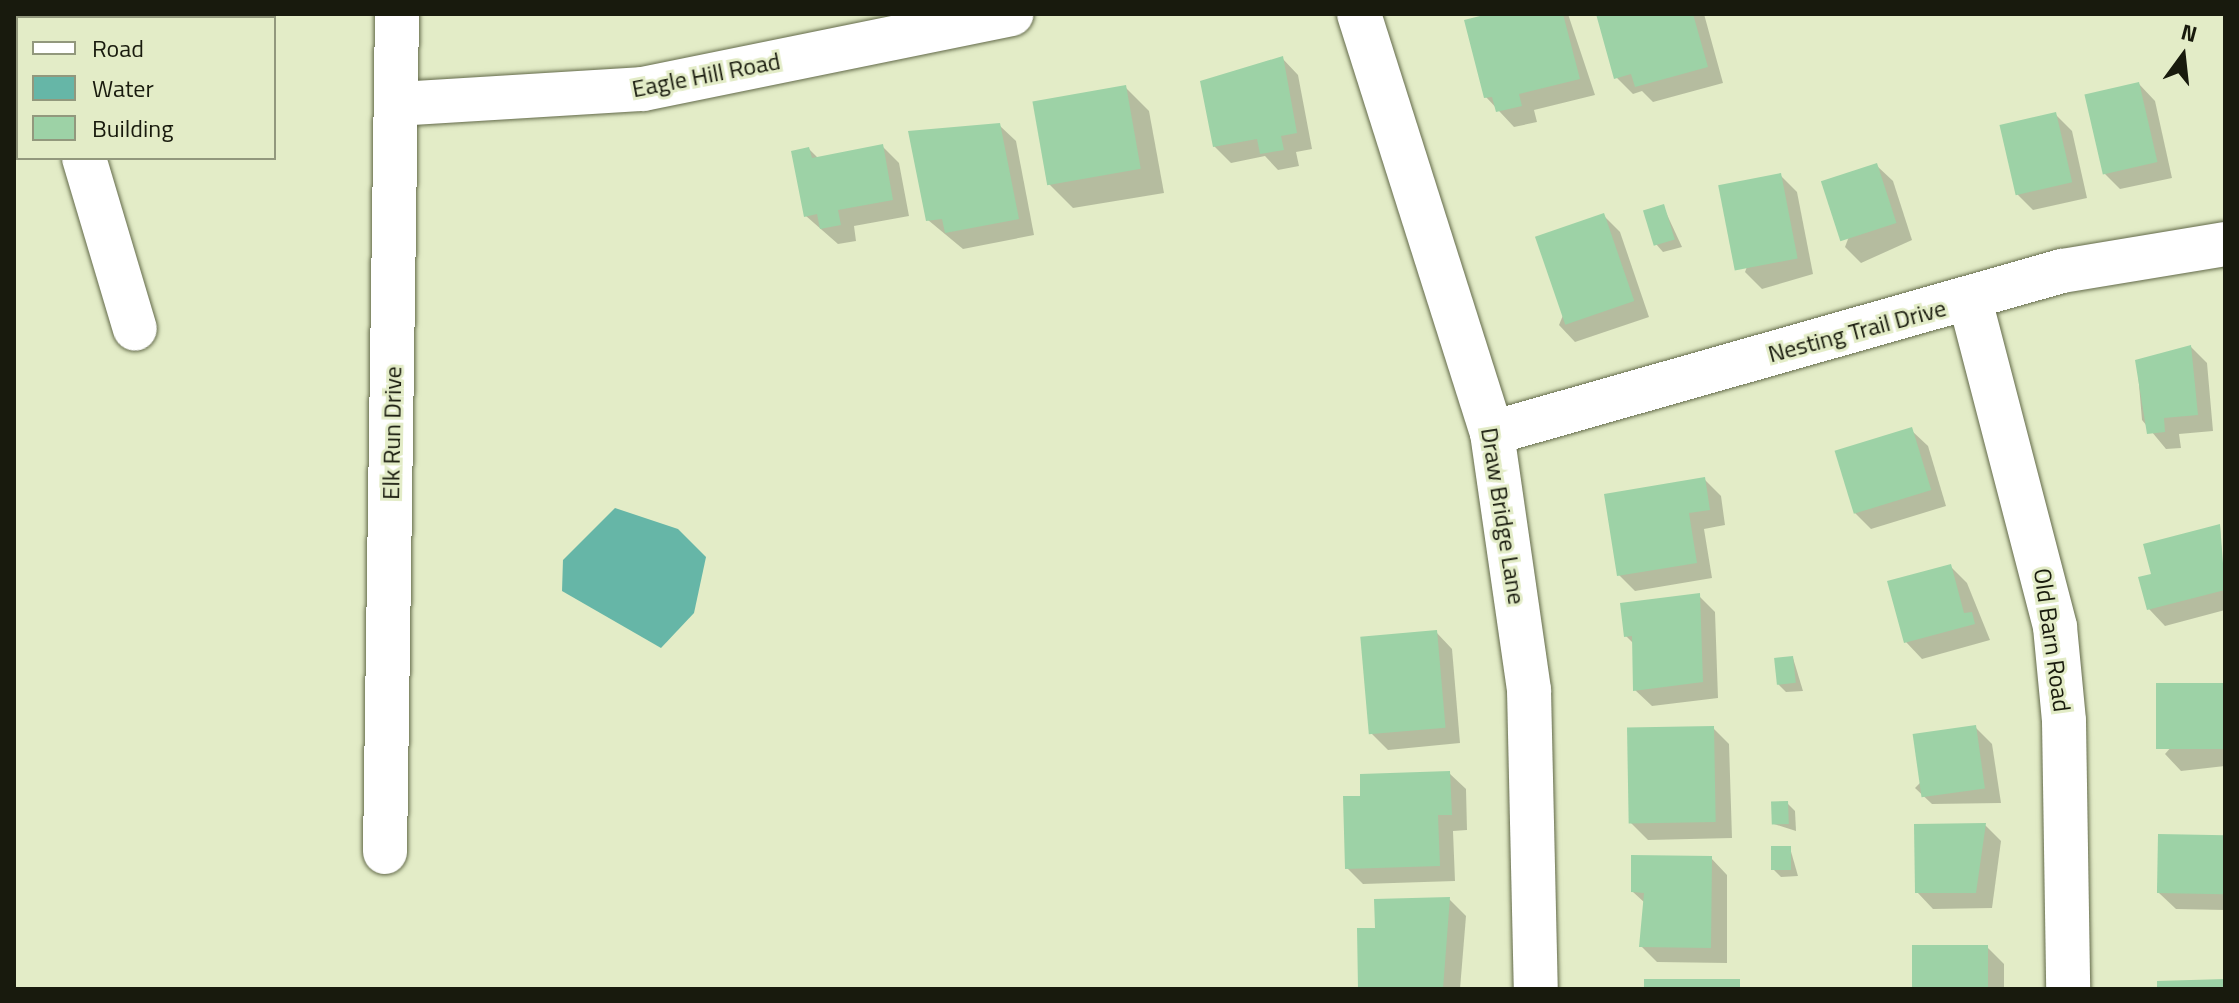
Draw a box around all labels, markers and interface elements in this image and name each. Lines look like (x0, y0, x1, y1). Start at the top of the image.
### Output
text: N (2177, 14, 2201, 51)
legend (16, 16, 276, 160)
north arrow (2143, 16, 2223, 96)
text: Road (92, 30, 144, 66)
street label: Eagle Hill Road (629, 47, 783, 103)
text: Water (92, 70, 154, 106)
text: Building (92, 110, 174, 146)
street label: Nesting Trail Drive (1765, 293, 1949, 369)
street label: Elk Run Drive (376, 366, 408, 500)
street label: Draw Bridge Lane (1475, 426, 1531, 606)
street label: Old Barn Road (2028, 566, 2076, 714)

